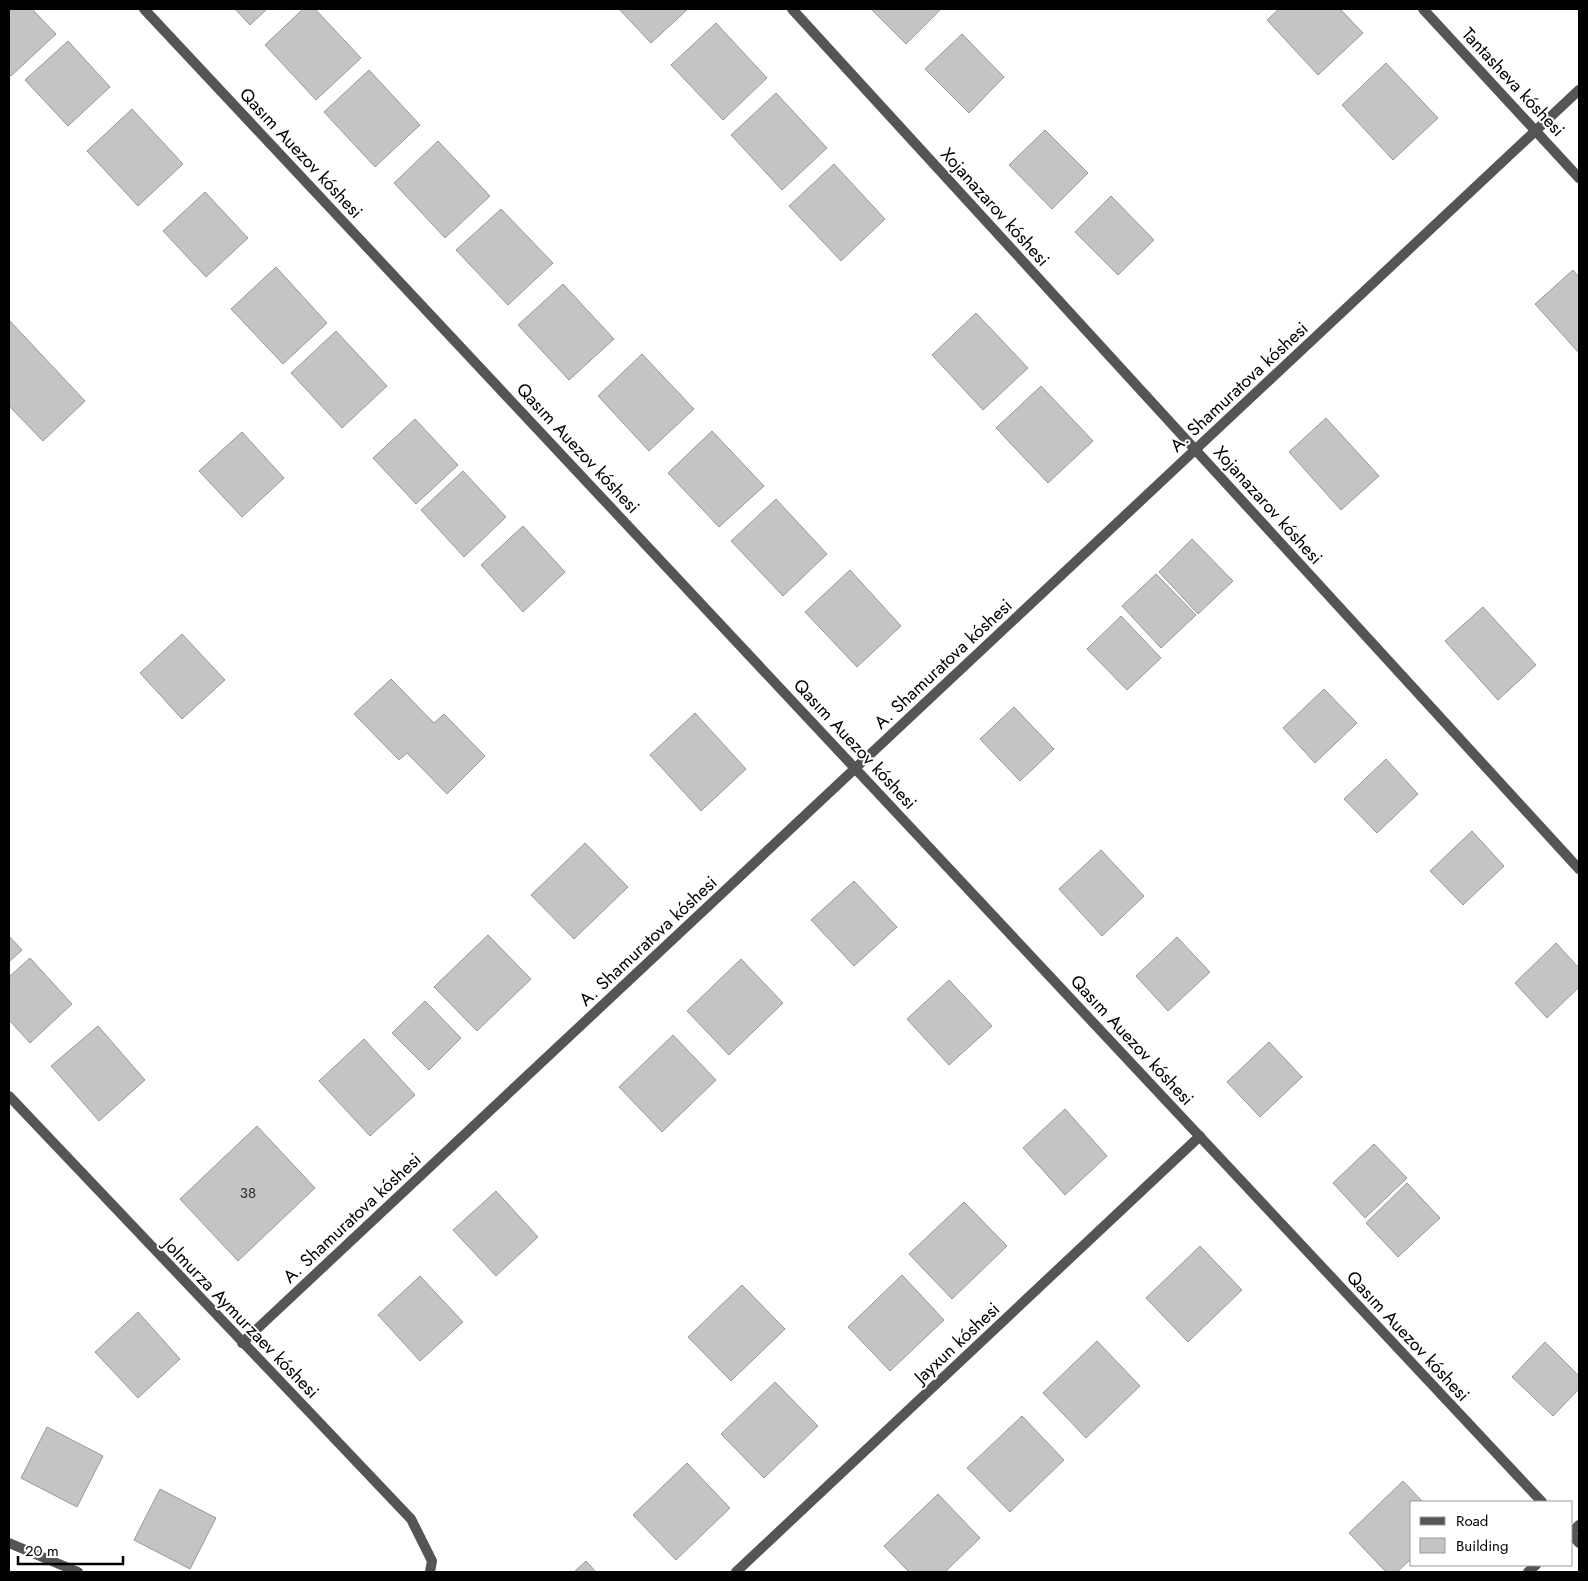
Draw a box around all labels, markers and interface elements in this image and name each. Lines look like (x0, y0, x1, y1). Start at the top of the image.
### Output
street label: Tantasheva kóshesi (1456, 22, 1570, 142)
street label: Qasım Auezov kóshesi (233, 82, 369, 224)
street label: Xojanazarov kóshesi (935, 142, 1055, 272)
street label: A. Shamuratova kóshesi (1164, 316, 1314, 458)
street label: Qasım Auezov kóshesi (510, 377, 646, 519)
street label: Xojanazarov kóshesi (1208, 440, 1328, 570)
street label: A. Shamuratova kóshesi (868, 593, 1018, 735)
street label: Qasım Auezov kóshesi (787, 673, 923, 815)
street label: A. Shamuratova kóshesi (573, 870, 723, 1012)
street label: Qasım Auezov kóshesi (1064, 969, 1200, 1111)
street label: A. Shamuratova kóshesi (277, 1147, 427, 1289)
house number: 38 (240, 1182, 256, 1204)
street label: Jolmurza Aymurzaev kóshesi (156, 1230, 325, 1404)
street label: Qasım Auezov kóshesi (1340, 1265, 1476, 1407)
street label: Jayxun kóshesi (907, 1297, 1006, 1391)
legend (1410, 1501, 1573, 1566)
text: Road (1456, 1510, 1488, 1532)
scale bar (18, 1534, 122, 1566)
text: Building (1456, 1535, 1508, 1557)
text: 20 m (25, 1540, 59, 1562)

